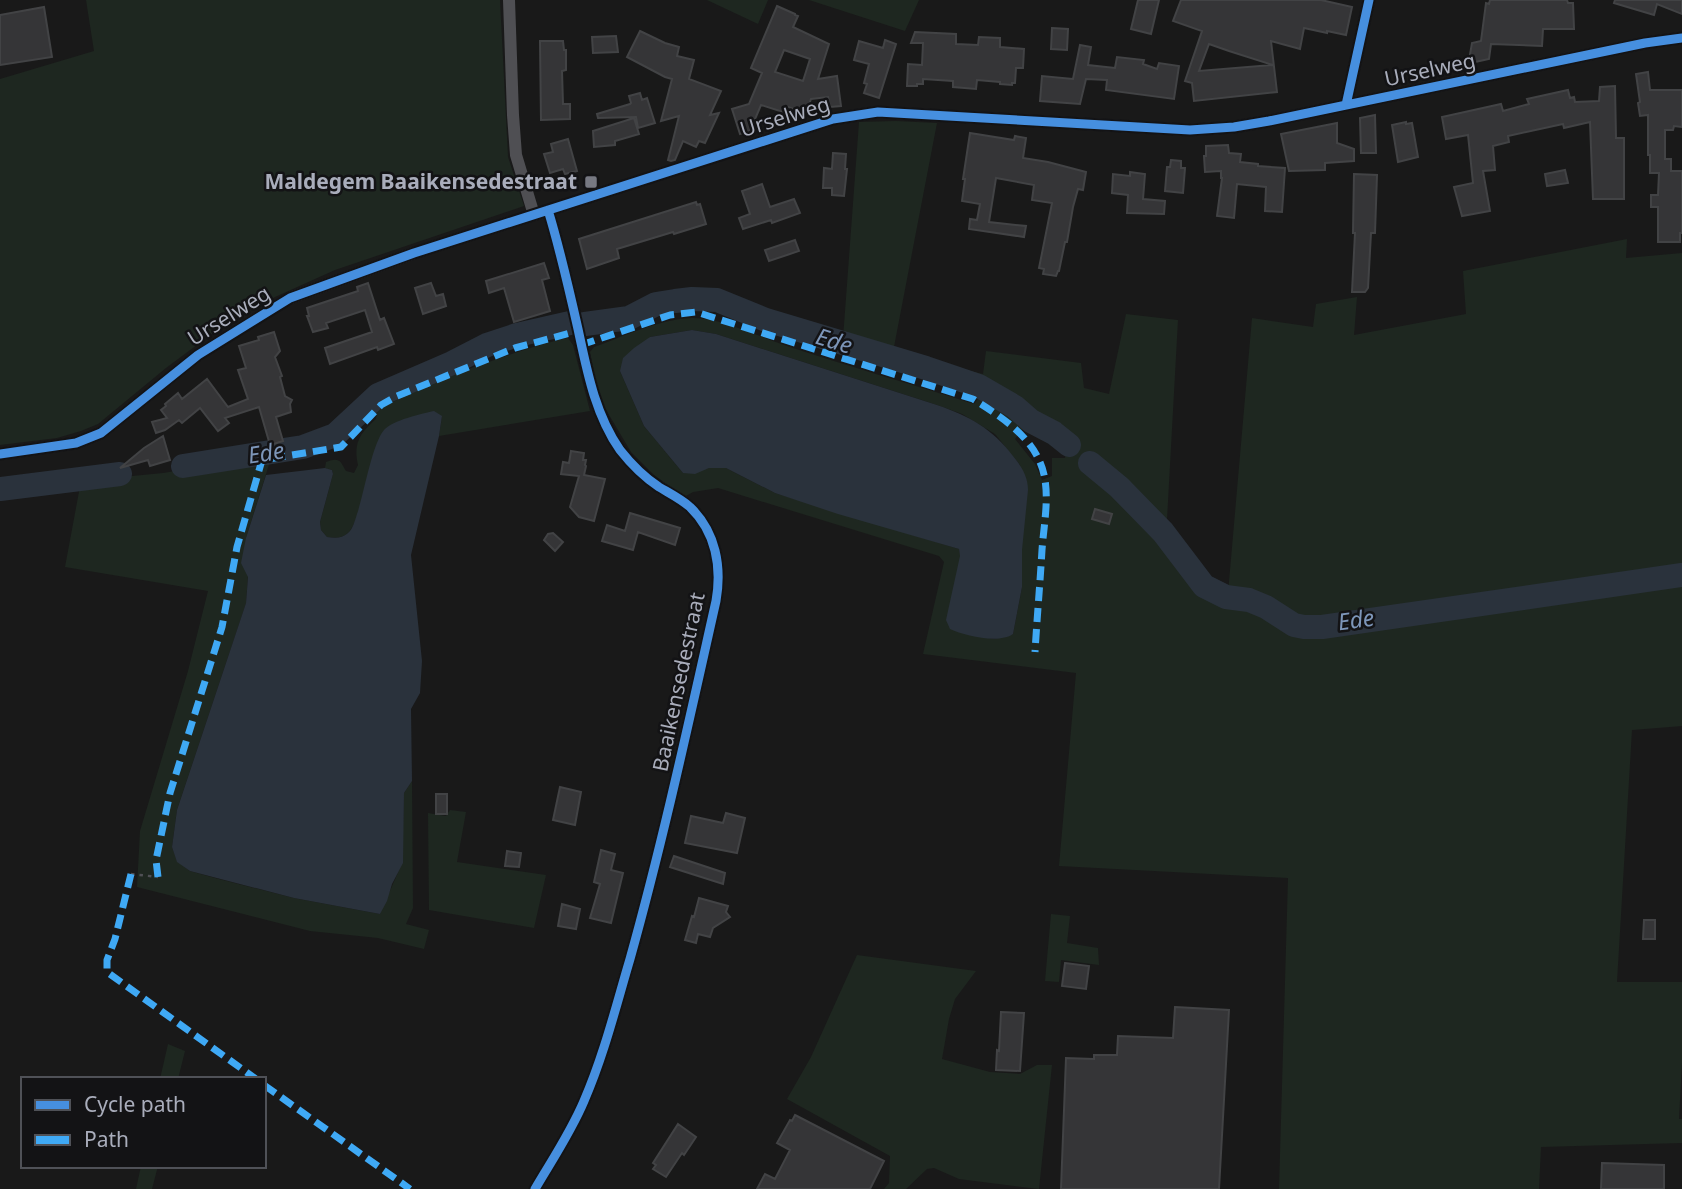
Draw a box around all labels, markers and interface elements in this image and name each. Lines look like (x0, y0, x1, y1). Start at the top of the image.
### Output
street label: Urselweg (1382, 46, 1478, 92)
street label: Urselweg (736, 89, 833, 143)
place label: Maldegem Baaikensedestraat (264, 167, 577, 195)
marker: Maldegem Baaikensedestraat (583, 174, 599, 190)
street label: Urselweg (182, 279, 275, 352)
water label: Ede (812, 319, 856, 361)
water label: Ede (245, 433, 286, 471)
street label: Baaikensedestraat (645, 589, 711, 774)
water label: Ede (1335, 601, 1376, 637)
legend (21, 1077, 266, 1168)
text: Cycle path (84, 1090, 186, 1118)
text: Path (84, 1125, 129, 1153)

